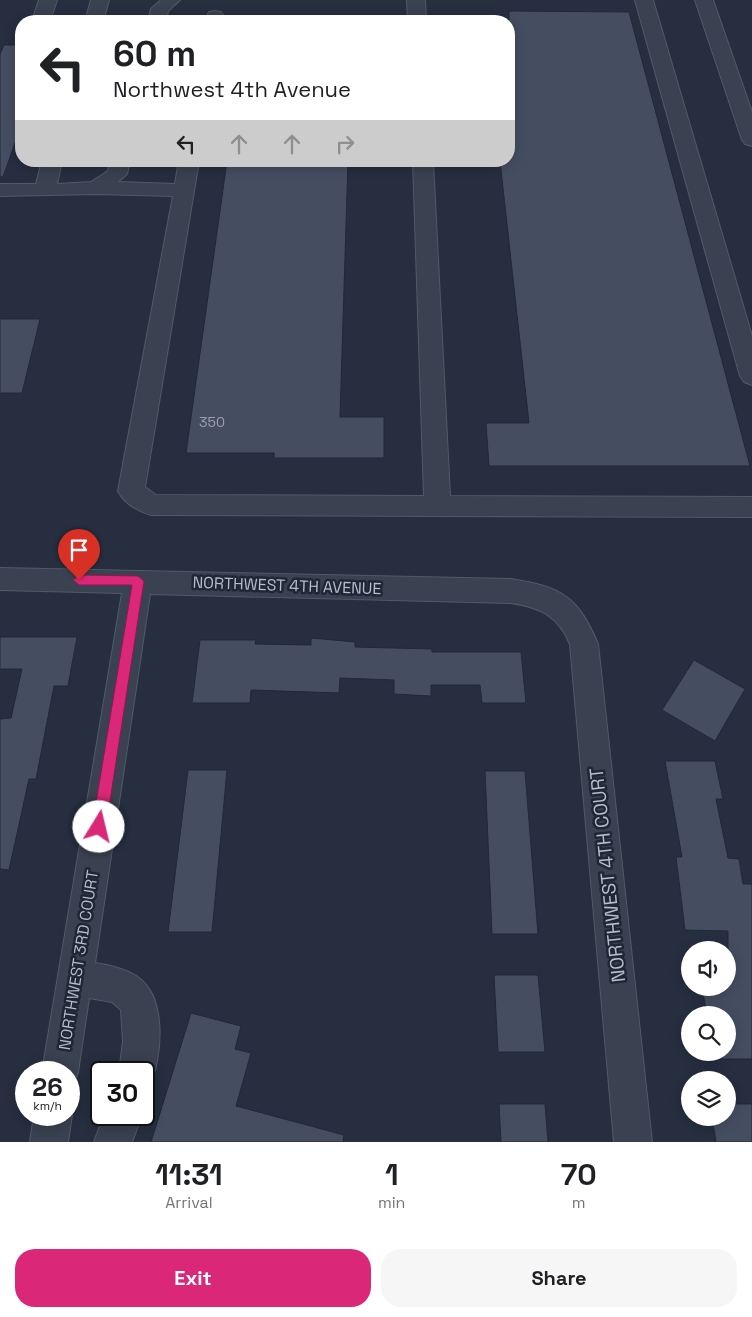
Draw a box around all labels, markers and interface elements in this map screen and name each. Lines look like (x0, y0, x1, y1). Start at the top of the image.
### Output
text: 60 m (113, 32, 196, 76)
icon: left (30, 35, 95, 100)
text: Northwest 4th Avenue (113, 75, 351, 103)
icon: left (172, 130, 200, 158)
icon: ahead (225, 130, 253, 158)
icon: ahead (278, 130, 306, 158)
icon: right (331, 130, 359, 158)
house number: 350 (199, 413, 225, 431)
pin (58, 529, 100, 580)
icon: arrive (65, 536, 93, 564)
street label: NORTHWEST 4TH AVENUE (192, 572, 382, 599)
street label: NORTHWEST 4TH COURT (584, 766, 631, 983)
position arrow (72, 800, 124, 852)
street label: NORTHWEST 3RD COURT (54, 869, 103, 1052)
map controls (681, 941, 736, 1126)
button: sound (681, 941, 736, 996)
button: search (681, 1006, 736, 1061)
speed limit sign: 30 (90, 1061, 155, 1126)
text: 26 (32, 1071, 63, 1103)
button: layers (681, 1071, 736, 1126)
text: km/h (33, 1098, 62, 1114)
text: 11:31 (155, 1155, 223, 1194)
text: 1 (385, 1155, 398, 1194)
text: 70 (561, 1155, 597, 1194)
text: Arrival (165, 1192, 213, 1213)
text: min (378, 1192, 405, 1213)
text: m (572, 1192, 586, 1213)
button: Exit (15, 1249, 371, 1307)
button: Share (381, 1249, 737, 1307)

